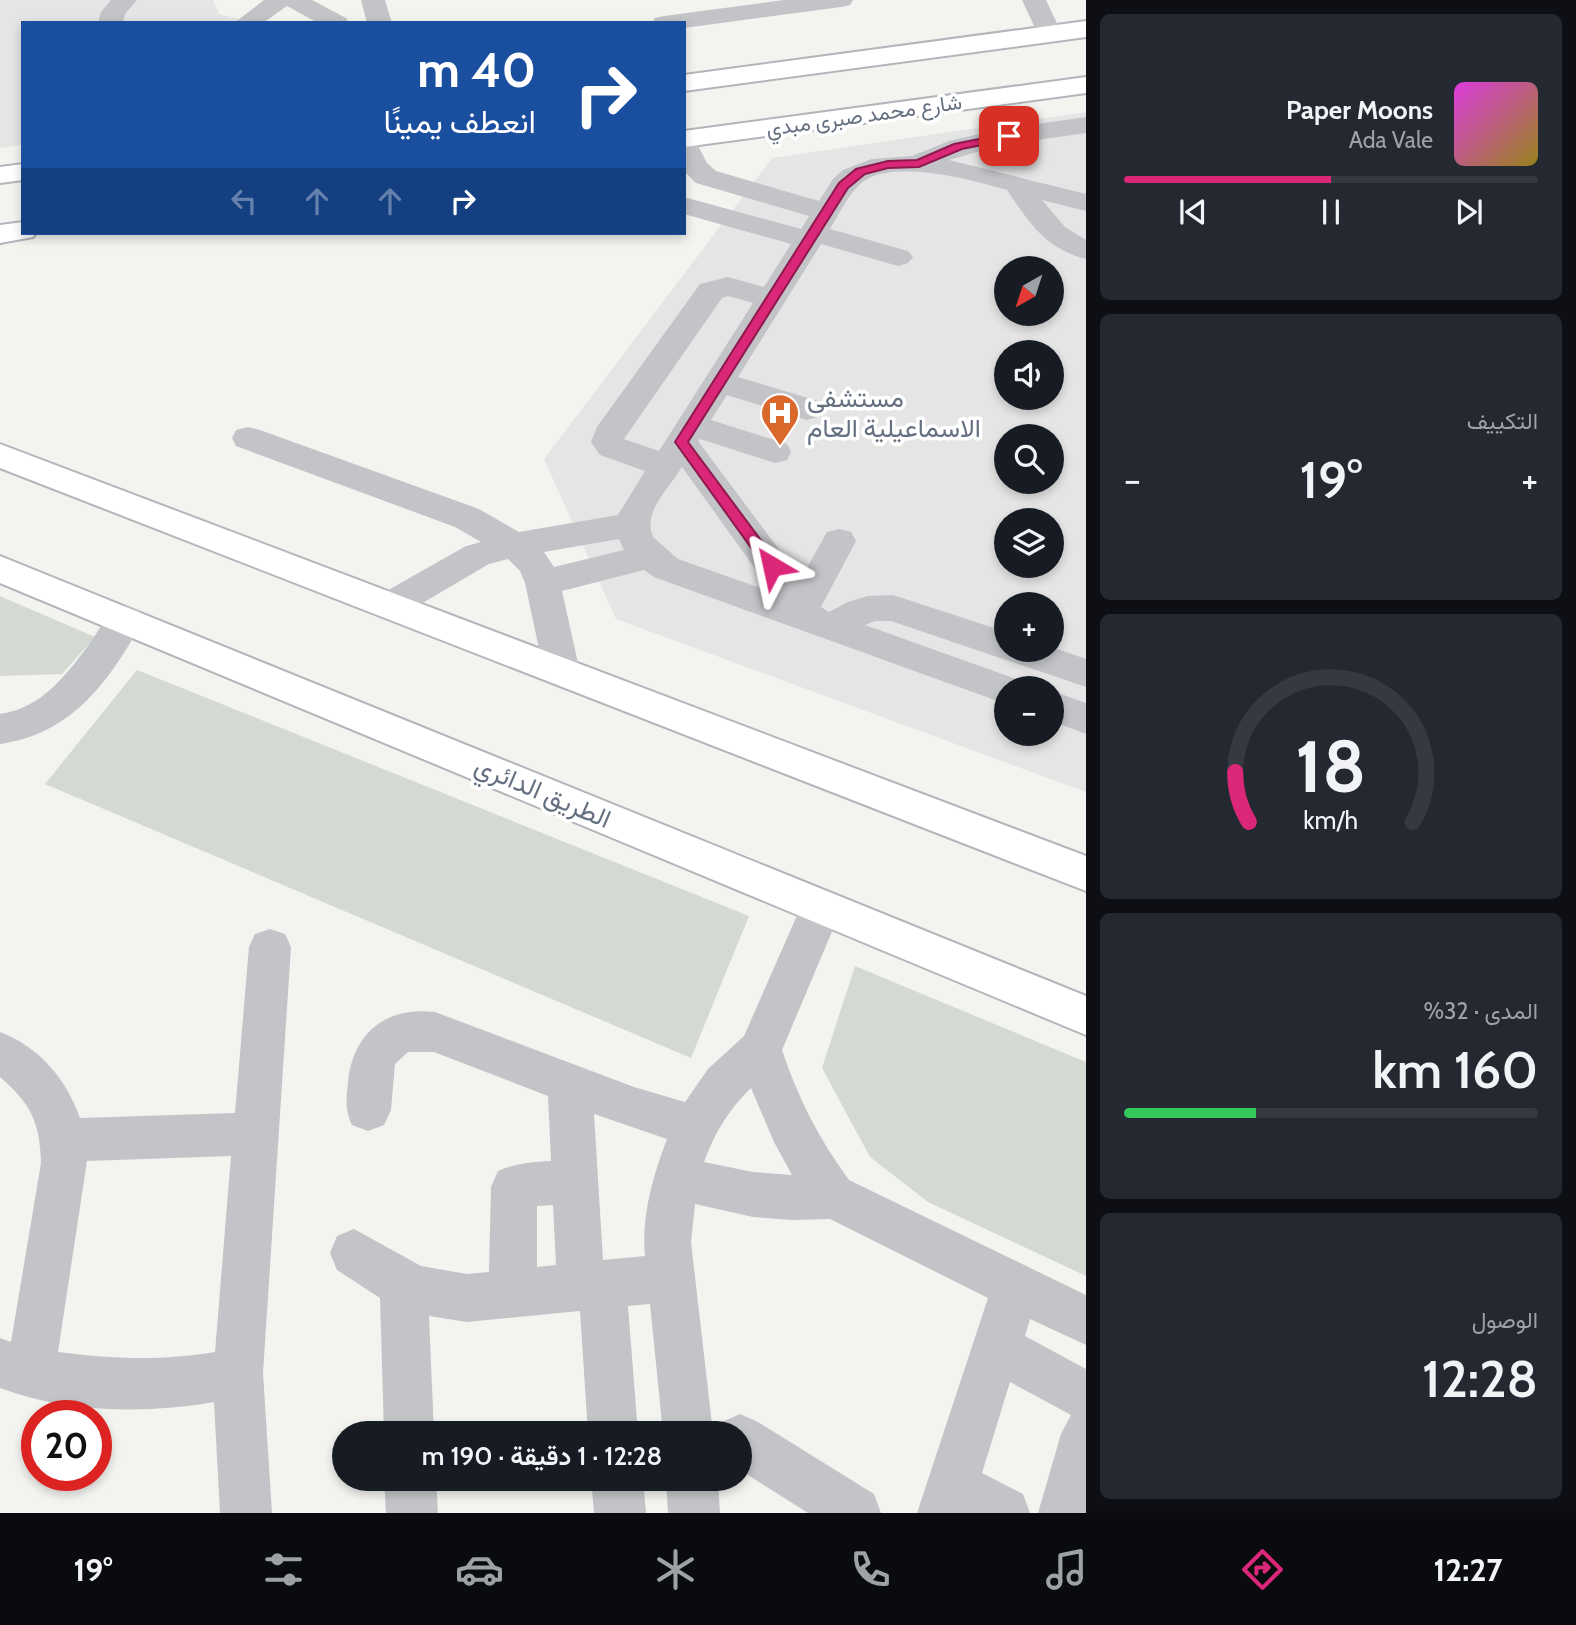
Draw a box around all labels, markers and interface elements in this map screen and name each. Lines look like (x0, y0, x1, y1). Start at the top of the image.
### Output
text: 40 m (417, 40, 536, 99)
icon: right (560, 49, 651, 140)
street label: شارع محمد صبرى مبدي (765, 89, 964, 146)
text: Paper Moons (1286, 94, 1433, 126)
text: انعطف يمينًا (384, 102, 536, 141)
pin (979, 106, 1039, 166)
icon: arrive (990, 117, 1028, 155)
text: Ada Vale (1349, 126, 1433, 154)
icon: left (225, 182, 263, 220)
icon: ahead (298, 182, 336, 220)
icon: ahead (371, 182, 409, 220)
icon: right (444, 182, 482, 220)
icon: previous (1174, 193, 1212, 231)
icon: pause (1312, 193, 1350, 231)
icon: next (1450, 193, 1488, 231)
north arrow (994, 256, 1064, 326)
map controls (994, 256, 1064, 746)
button: sound (994, 340, 1064, 410)
place label: مستشفى الاسماعيلية العام (807, 382, 981, 445)
hospital icon: مستشفى الاسماعيلية العام (759, 392, 801, 447)
text: التكييف (1467, 407, 1538, 435)
button: search (994, 424, 1064, 494)
text: 19° (1300, 448, 1362, 511)
text: − (1124, 456, 1141, 503)
text: + (1521, 456, 1538, 503)
button: layers (994, 508, 1064, 578)
position arrow (735, 529, 809, 603)
button: + (994, 592, 1064, 662)
button: − (994, 676, 1064, 746)
text: 18 (1296, 723, 1366, 811)
street label: الطريق الدائري (468, 749, 616, 840)
text: km/h (1304, 805, 1358, 835)
text: المدى · 32% (1423, 997, 1538, 1025)
text: 160 km (1372, 1038, 1538, 1101)
text: الوصول (1472, 1306, 1538, 1334)
text: 12:28 (1422, 1347, 1538, 1410)
speed limit sign: 20 (21, 1400, 112, 1491)
text: 12:28 · 1 دقيقة · 190 m (422, 1440, 662, 1472)
icon: filters (259, 1545, 308, 1594)
icon: car (455, 1545, 504, 1594)
icon: climate (651, 1545, 700, 1594)
icon: phone (846, 1545, 895, 1594)
icon: music (1042, 1545, 1091, 1594)
icon: directions (1238, 1545, 1287, 1594)
text: 19° (73, 1550, 113, 1589)
text: 12:27 (1434, 1550, 1503, 1589)

